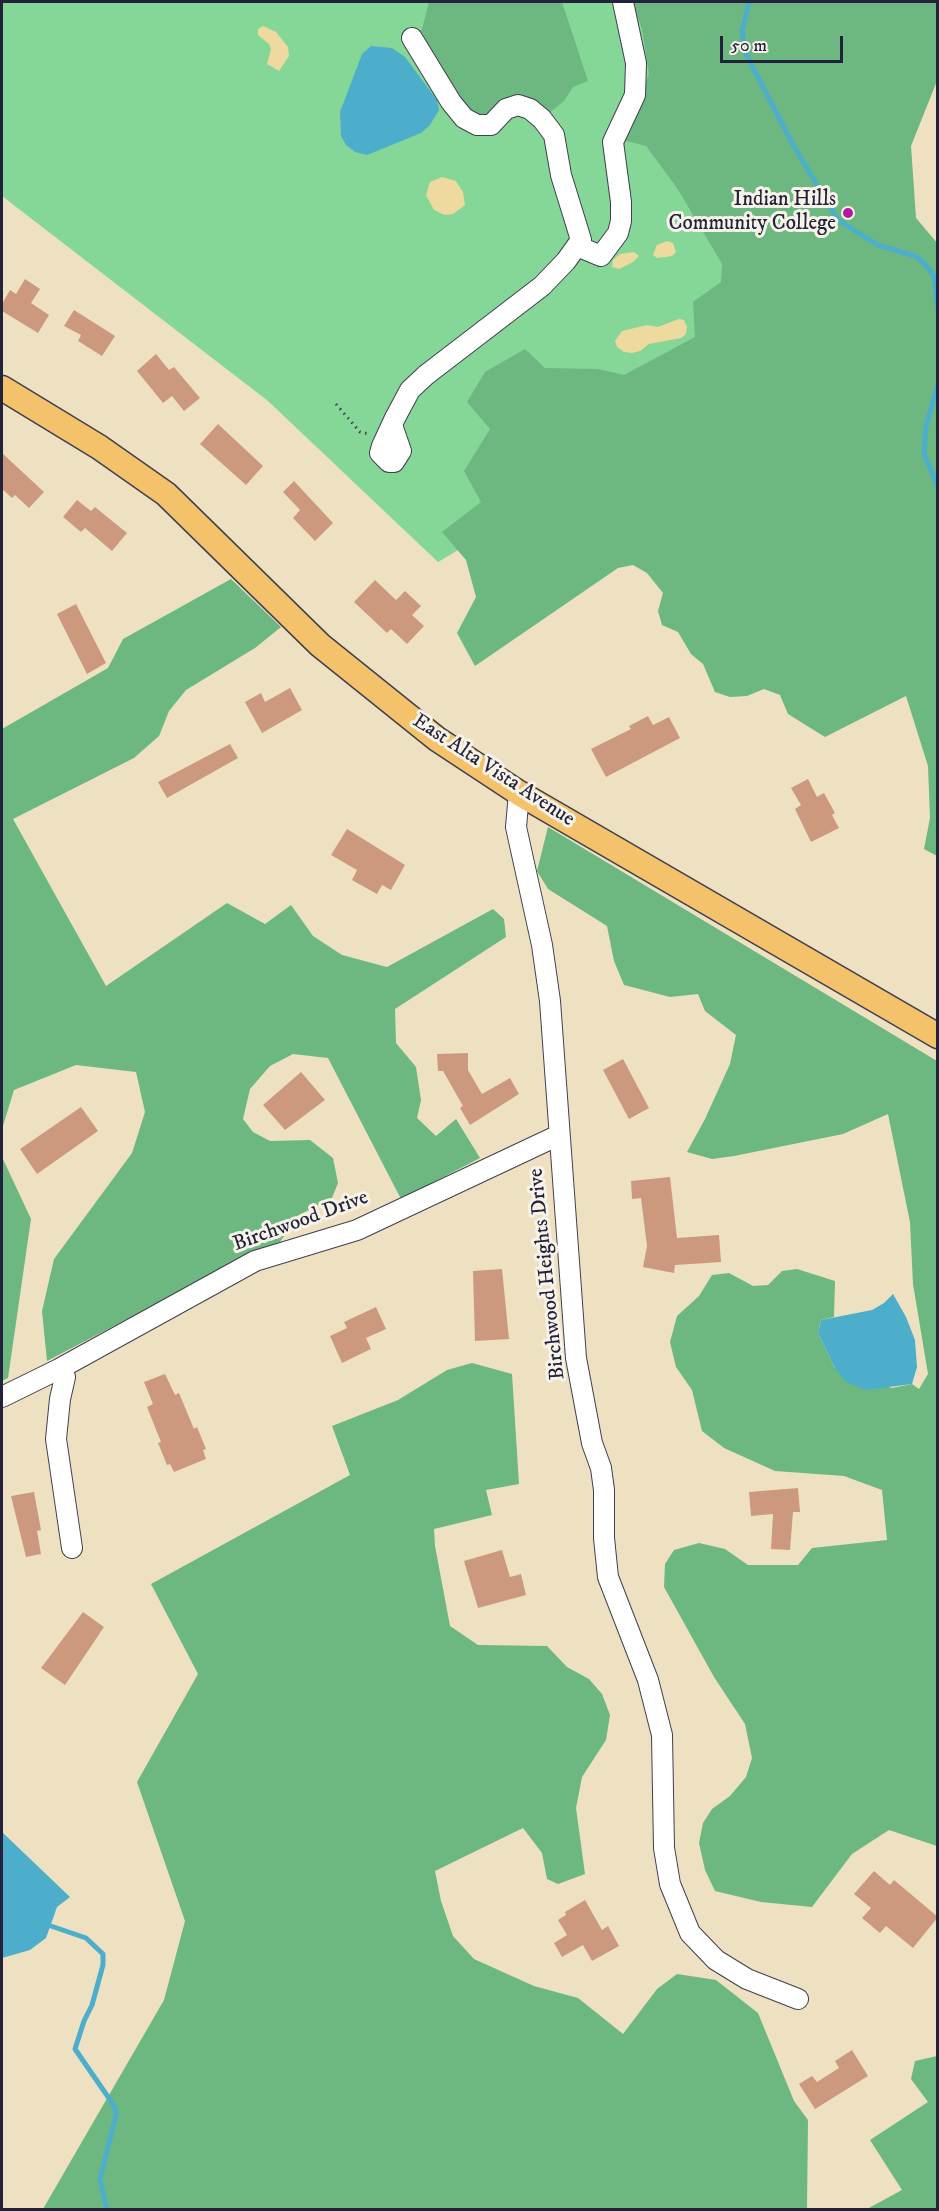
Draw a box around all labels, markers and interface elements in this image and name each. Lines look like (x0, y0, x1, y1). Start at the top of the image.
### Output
scale bar (723, 24, 846, 62)
text: 50 m (731, 35, 767, 57)
place label: Indian Hills Community College (668, 188, 836, 238)
marker: Indian Hills Community College (841, 206, 855, 220)
street label: East Alta Vista Avenue (407, 709, 579, 833)
street label: Birchwood Heights Drive (524, 1167, 572, 1381)
street label: Birchwood Drive (230, 1186, 372, 1258)

